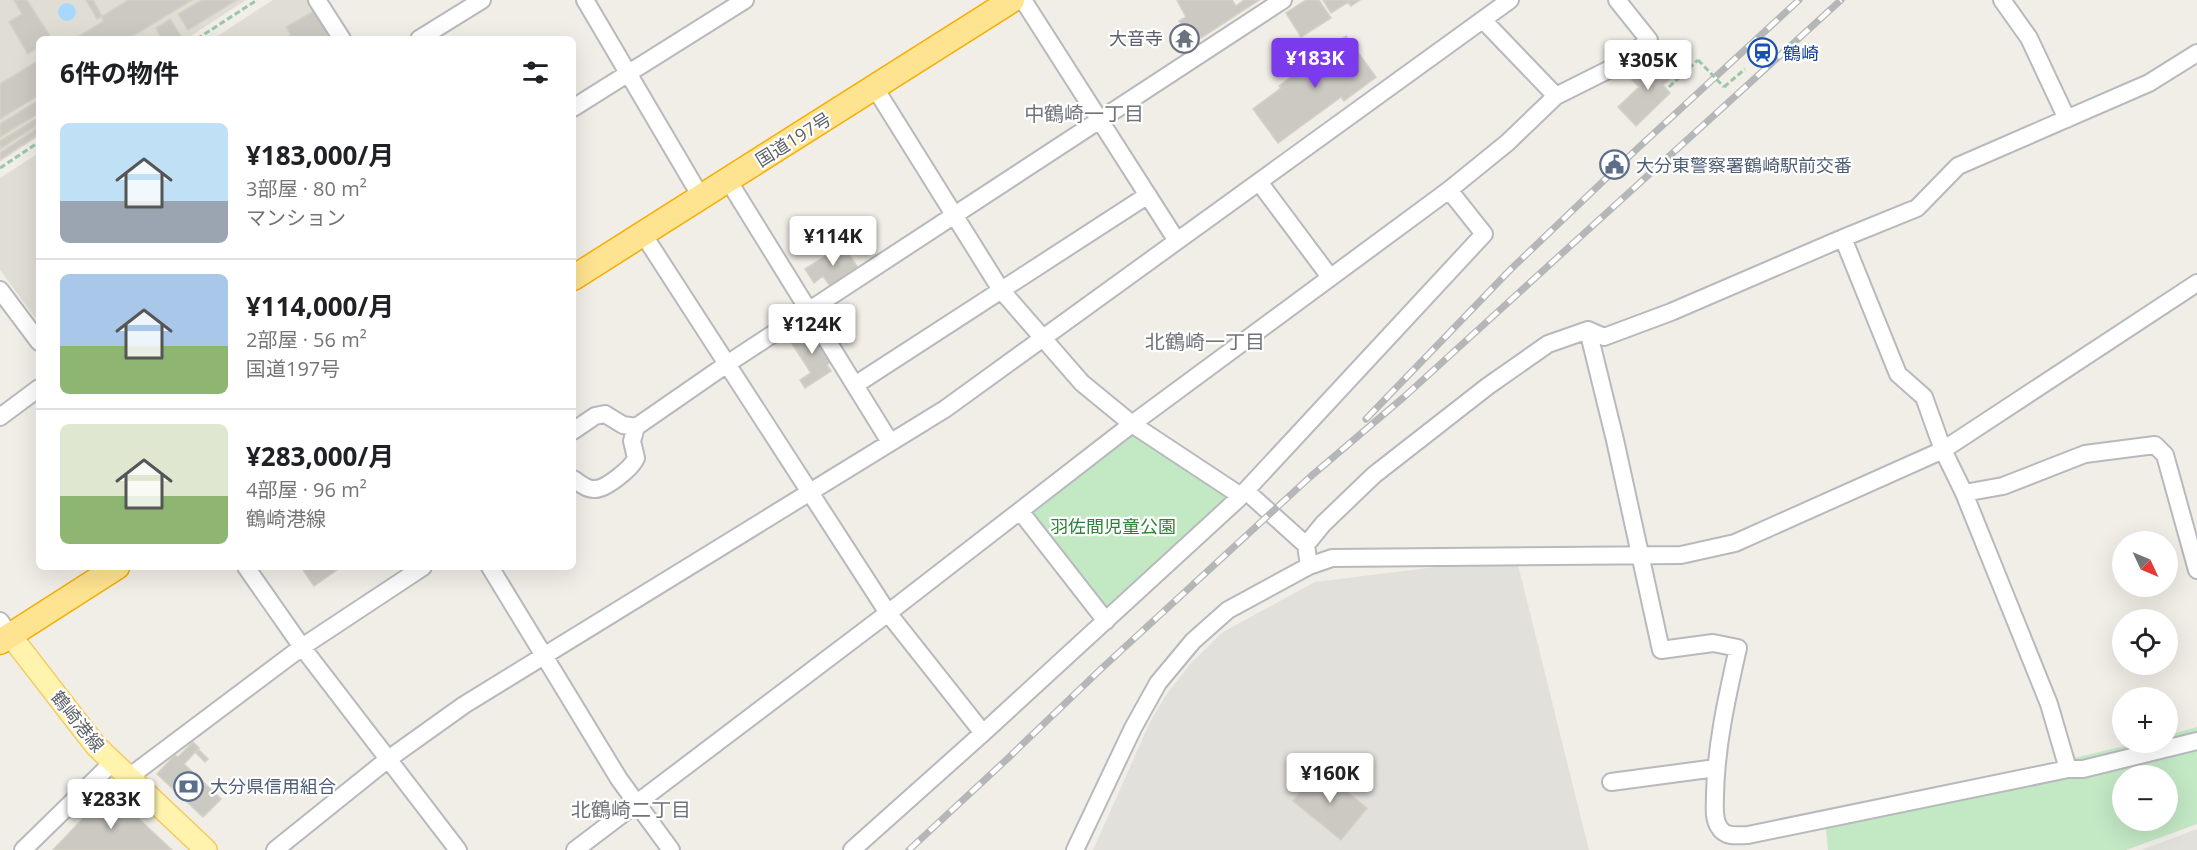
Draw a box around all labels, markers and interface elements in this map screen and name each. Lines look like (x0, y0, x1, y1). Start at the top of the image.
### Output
temple icon: 大音寺 (1168, 22, 1200, 54)
place label: 大音寺 (1109, 26, 1163, 50)
station icon: 鶴崎 (1746, 37, 1778, 69)
pin: ¥183K (1273, 38, 1357, 89)
pin: ¥305K (1606, 40, 1690, 91)
place label: 鶴崎 (1783, 41, 1819, 65)
text: ¥183K (1285, 44, 1345, 71)
text: ¥305K (1618, 46, 1678, 73)
text: 6件の物件 (60, 55, 179, 91)
icon: filters (519, 56, 552, 89)
district label: 中鶴崎一丁目 (1024, 100, 1144, 127)
street label: 国道197号 (751, 106, 835, 172)
text: ¥183,000/月 (246, 137, 394, 173)
icon: home (108, 147, 180, 219)
public building icon: 大分東警察署鶴崎駅前交番 (1599, 149, 1631, 181)
place label: 大分東警察署鶴崎駅前交番 (1636, 153, 1852, 177)
text: 3部屋 · 80 m² (246, 175, 367, 202)
text: マンション (246, 204, 346, 231)
pin: ¥114K (791, 216, 875, 267)
text: ¥114K (803, 222, 863, 249)
text: ¥114,000/月 (246, 288, 394, 324)
icon: home (108, 298, 180, 370)
pin: ¥124K (770, 304, 854, 355)
text: ¥124K (782, 310, 842, 337)
text: 2部屋 · 56 m² (246, 326, 367, 353)
district label: 北鶴崎一丁目 (1145, 328, 1265, 355)
text: 国道197号 (246, 355, 340, 382)
text: ¥283,000/月 (246, 438, 394, 474)
icon: home (108, 448, 180, 520)
text: 4部屋 · 96 m² (246, 476, 367, 503)
text: 鶴崎港線 (246, 505, 326, 532)
park label: 羽佐間児童公園 (1050, 514, 1176, 538)
north arrow (2112, 531, 2178, 597)
map controls (2112, 531, 2178, 831)
button: locate (2112, 609, 2178, 675)
street label: 鶴崎港線 (46, 685, 110, 757)
button: + (2112, 687, 2178, 753)
pin: ¥160K (1288, 753, 1372, 804)
text: ¥160K (1300, 759, 1360, 786)
button: − (2112, 765, 2178, 831)
bank icon: 大分県信用組合 (173, 770, 205, 802)
place label: 大分県信用組合 (210, 774, 336, 798)
pin: ¥283K (69, 779, 153, 830)
text: ¥283K (81, 785, 141, 812)
district label: 北鶴崎二丁目 (571, 796, 691, 823)

